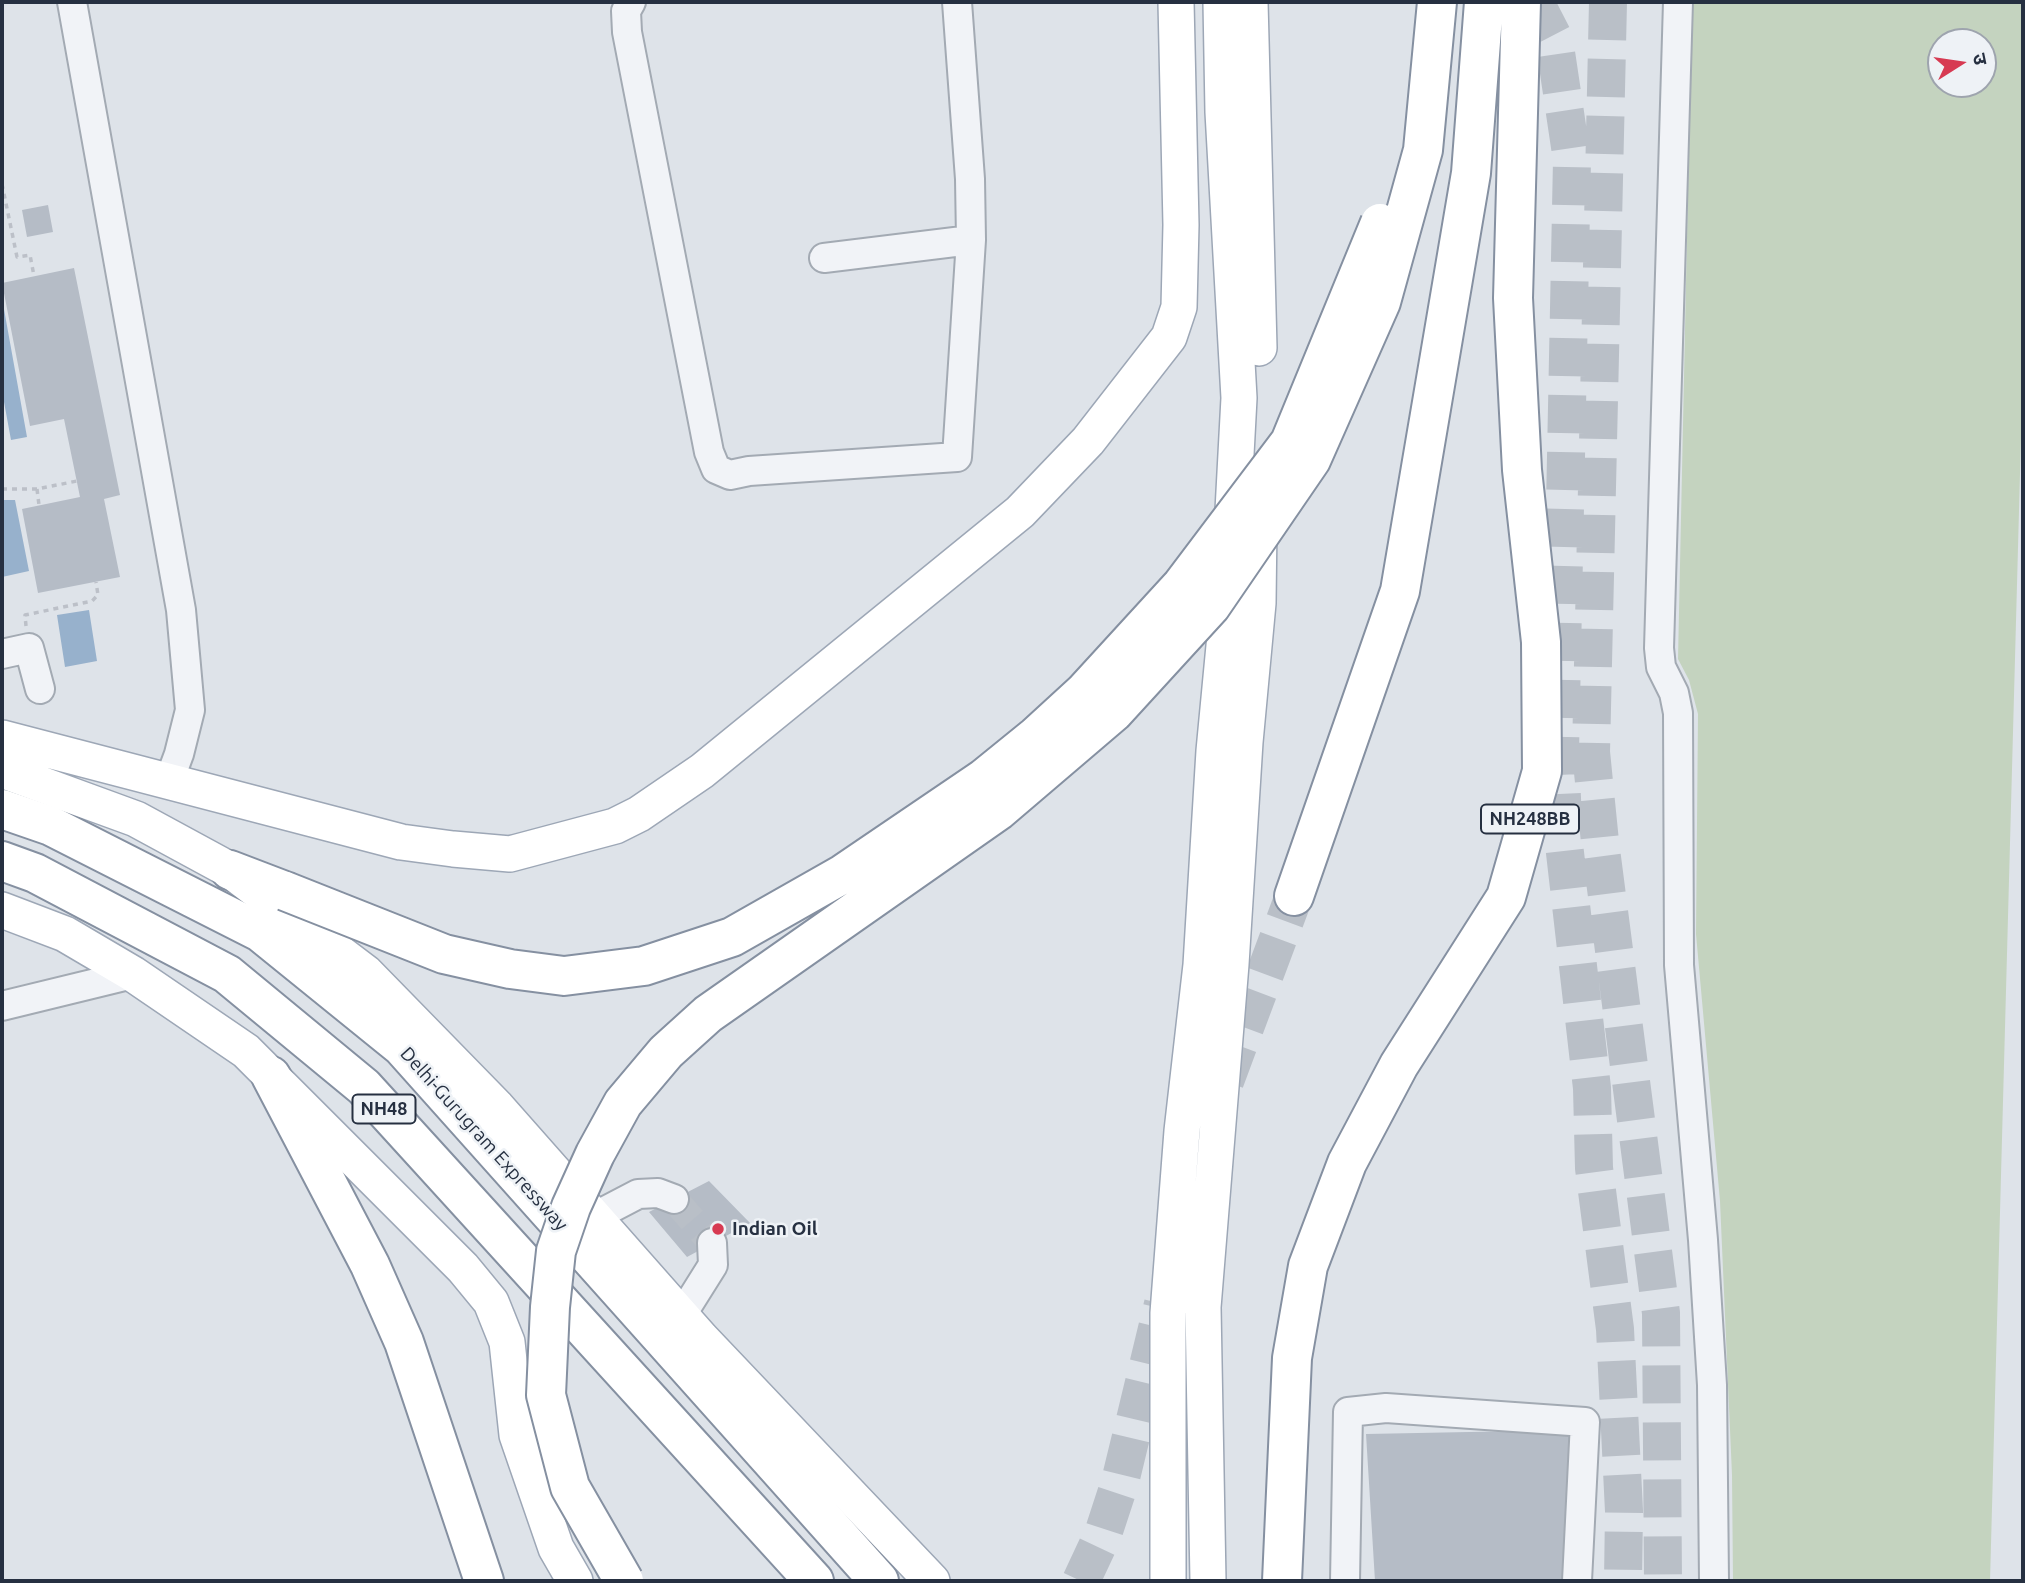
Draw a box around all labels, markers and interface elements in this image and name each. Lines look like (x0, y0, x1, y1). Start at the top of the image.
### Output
north arrow (1927, 28, 1997, 98)
text: उ (1969, 51, 1993, 67)
road number: NH248BB (1481, 804, 1579, 834)
street label: Delhi-Gurugram Expressway (395, 1042, 573, 1236)
road number: NH48 (352, 1094, 416, 1124)
place label: Indian Oil (732, 1218, 817, 1240)
marker: Indian Oil (710, 1221, 726, 1237)

